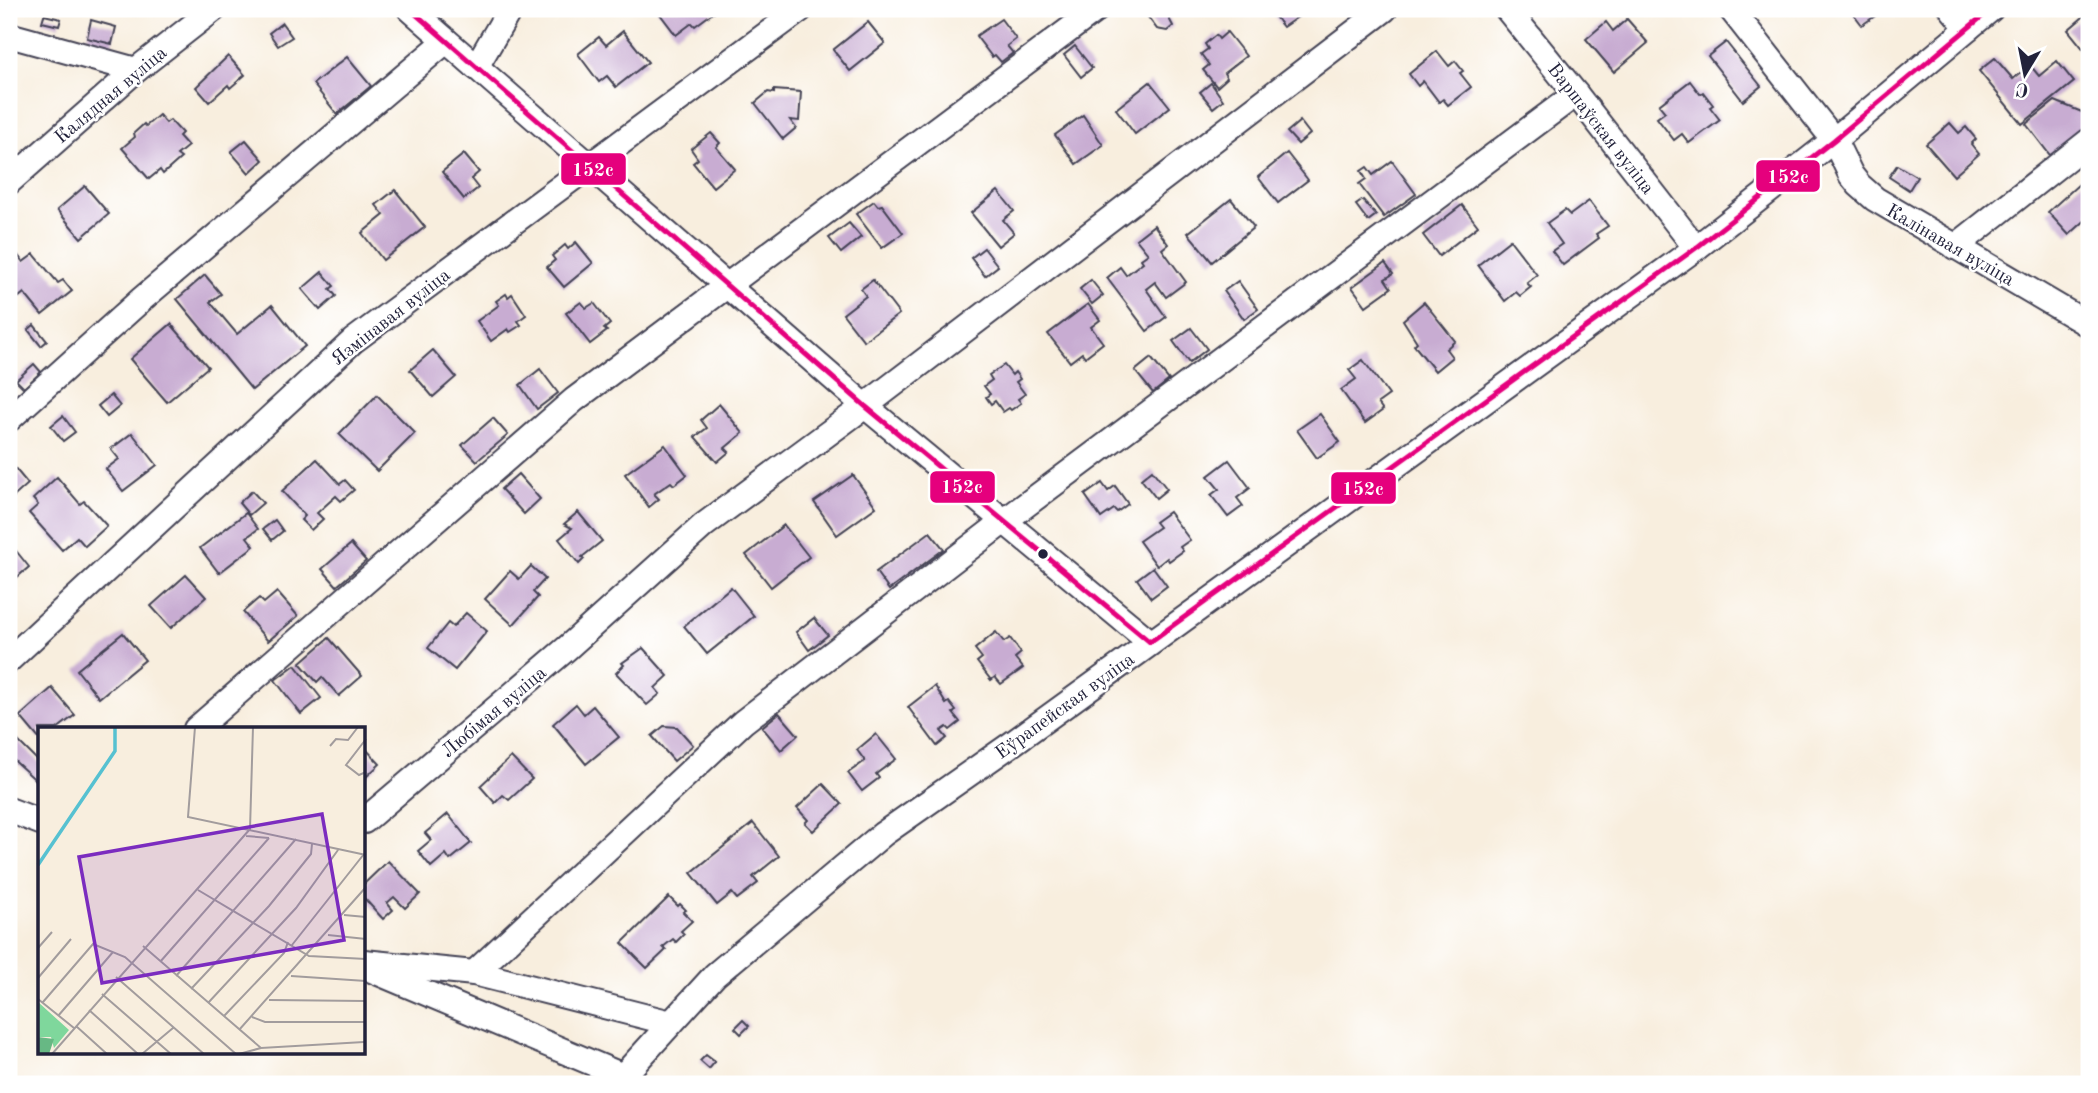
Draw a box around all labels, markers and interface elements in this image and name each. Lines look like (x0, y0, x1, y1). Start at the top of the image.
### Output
north arrow (1990, 38, 2060, 108)
street label: Калядная вуліца (52, 43, 172, 148)
street label: Варшаўская вуліца (1543, 60, 1657, 199)
text: С (2015, 78, 2030, 99)
line badge: 152с (560, 152, 627, 186)
line badge: 152с (1755, 159, 1821, 193)
text: 152с (572, 162, 614, 181)
text: 152с (1767, 169, 1809, 188)
street label: Калінавая вуліца (1883, 202, 2017, 291)
street label: Язмінавая вуліца (329, 266, 455, 370)
line badge: 152с (929, 470, 996, 504)
line badge: 152с (1330, 471, 1397, 505)
text: 152с (941, 479, 983, 498)
text: 152с (1342, 481, 1384, 500)
unlabelled marker (1036, 547, 1050, 561)
street label: Еўрапейская вуліца (992, 650, 1139, 764)
street label: Любімая вуліца (439, 663, 551, 762)
inset map (38, 727, 366, 1054)

